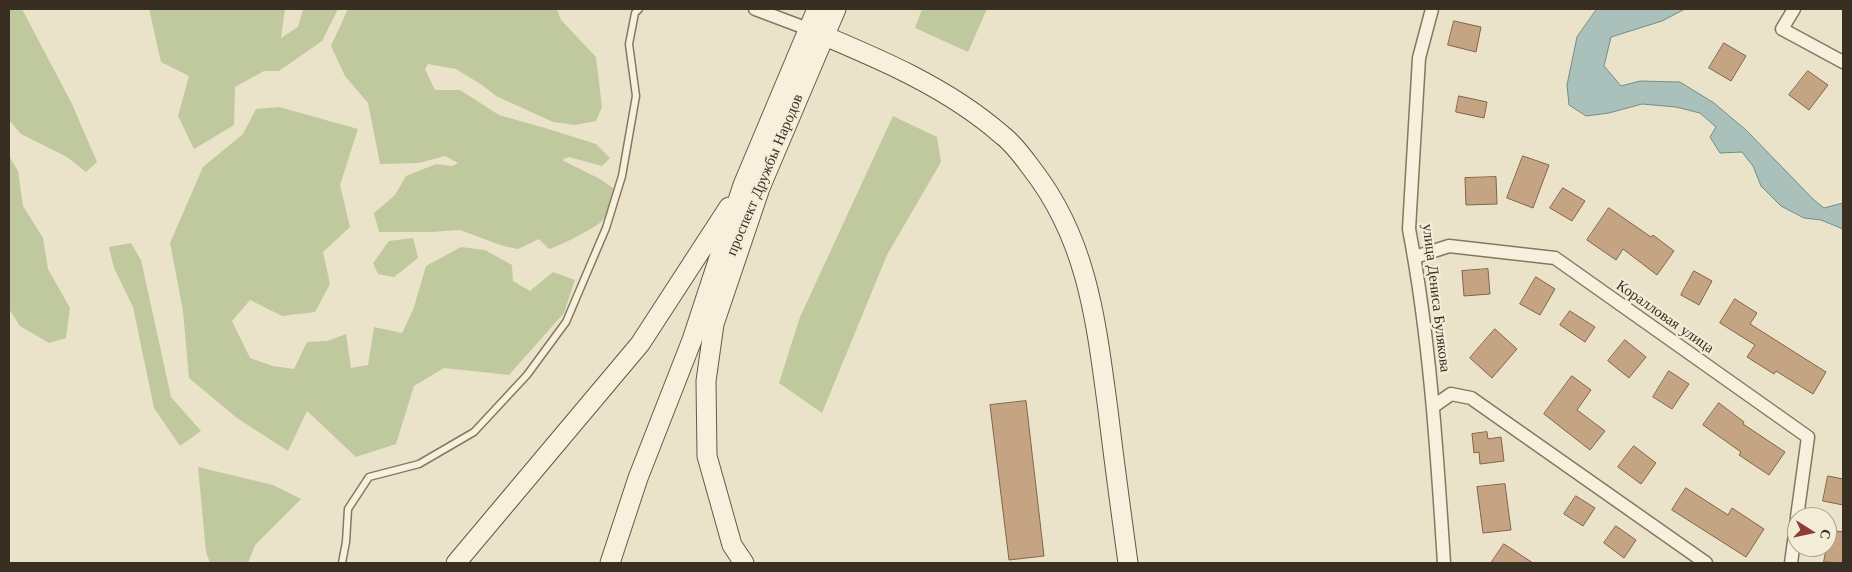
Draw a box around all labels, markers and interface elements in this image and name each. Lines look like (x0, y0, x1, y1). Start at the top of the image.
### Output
street label: проспект Дружбы Народов (723, 91, 807, 259)
street label: улица Дениса Булякова (1418, 223, 1454, 373)
street label: Коралловая улица (1613, 277, 1717, 357)
north arrow (1787, 507, 1837, 557)
text: С (1816, 528, 1836, 541)

